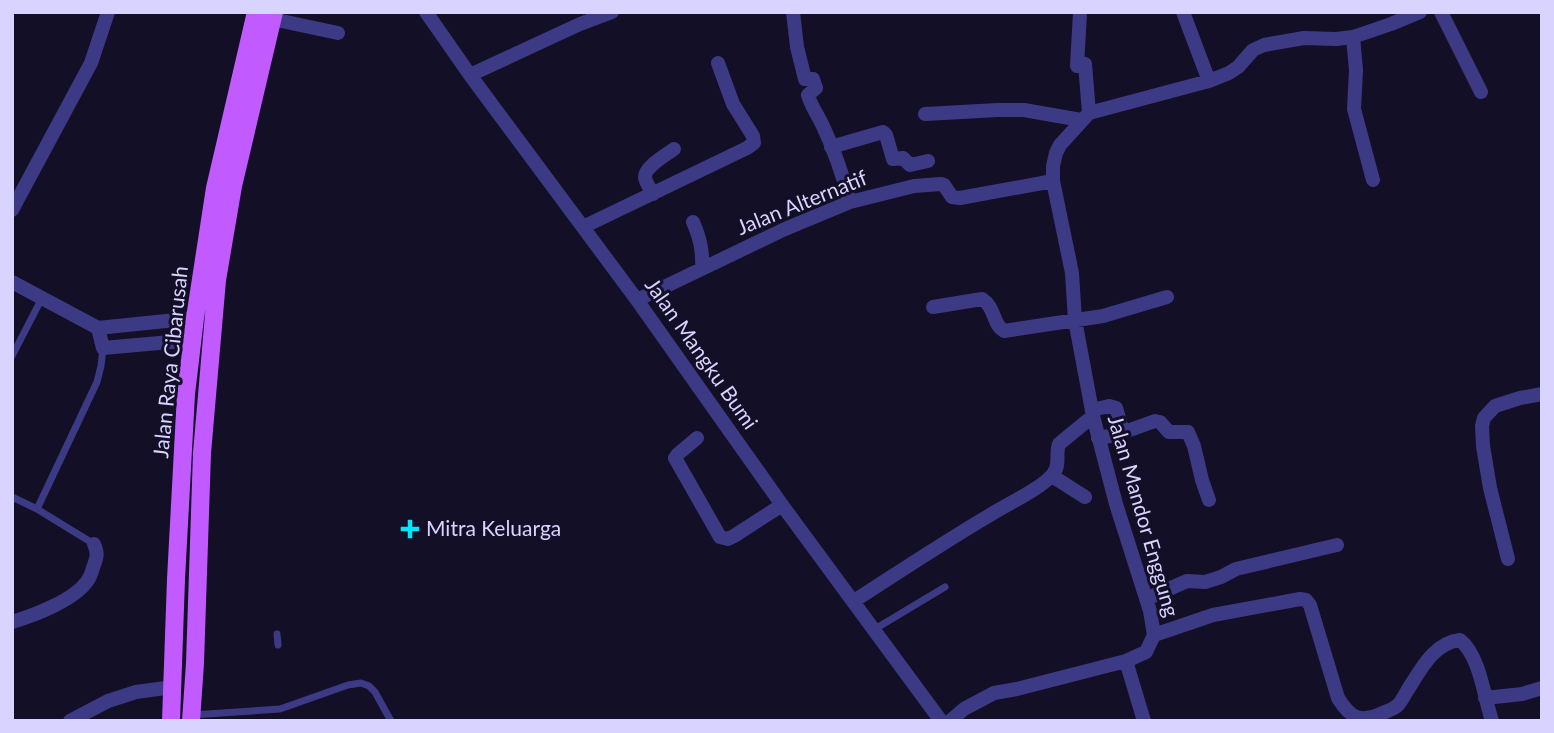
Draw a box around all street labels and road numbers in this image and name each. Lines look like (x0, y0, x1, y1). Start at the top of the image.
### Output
street label: Jalan Alternatif (733, 164, 871, 239)
street label: Jalan Raya Cibarusah (147, 265, 192, 459)
street label: Jalan Mangku Bumi (641, 273, 764, 434)
street label: Jalan Mandor Enggung (1104, 412, 1185, 619)

